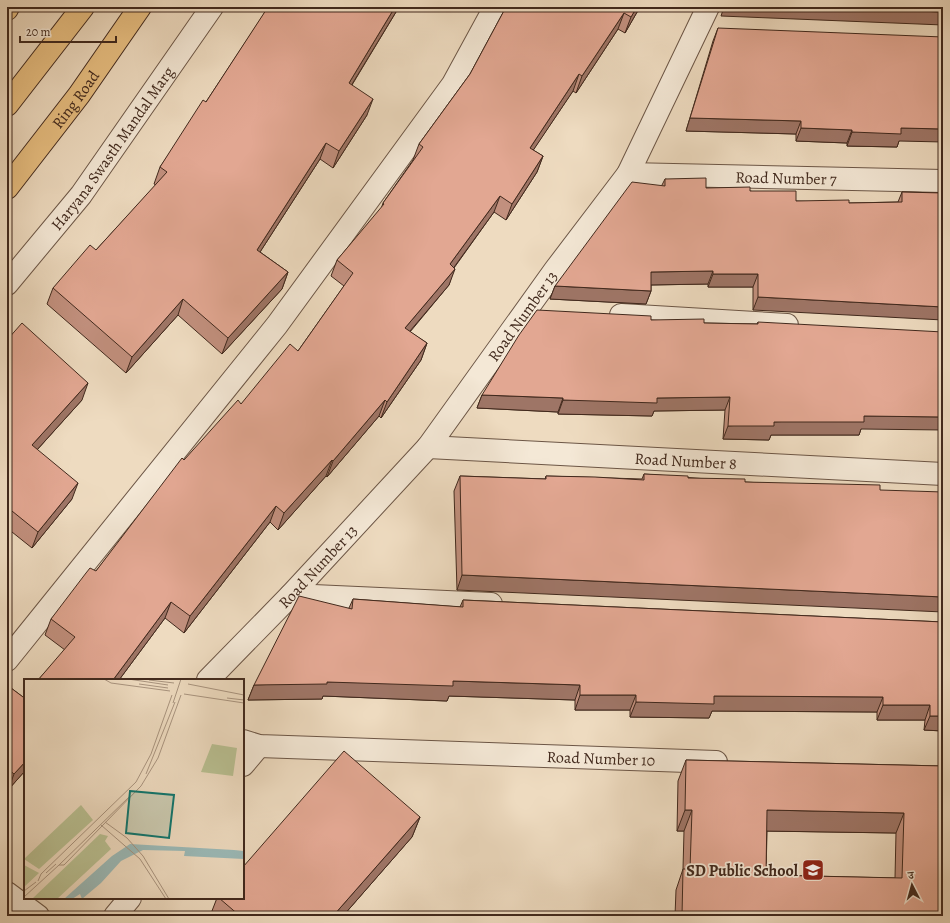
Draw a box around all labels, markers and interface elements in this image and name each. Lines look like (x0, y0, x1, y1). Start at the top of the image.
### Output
scale bar (20, 18, 116, 44)
text: 20 m (26, 24, 50, 40)
street label: Haryana Swasth Mandal Marg (46, 62, 179, 235)
street label: Ring Road (47, 66, 105, 133)
street label: Road Number 7 (735, 166, 837, 191)
street label: Road Number 13 (483, 267, 563, 366)
street label: Road Number 8 (634, 448, 737, 475)
street label: Road Number 13 (274, 520, 363, 614)
inset map (24, 679, 244, 899)
street label: Road Number 10 (546, 746, 656, 772)
school or university icon: SD Public School (800, 857, 826, 883)
place label: SD Public School (686, 860, 799, 882)
north arrow (892, 865, 932, 905)
text: उ (906, 868, 916, 883)

